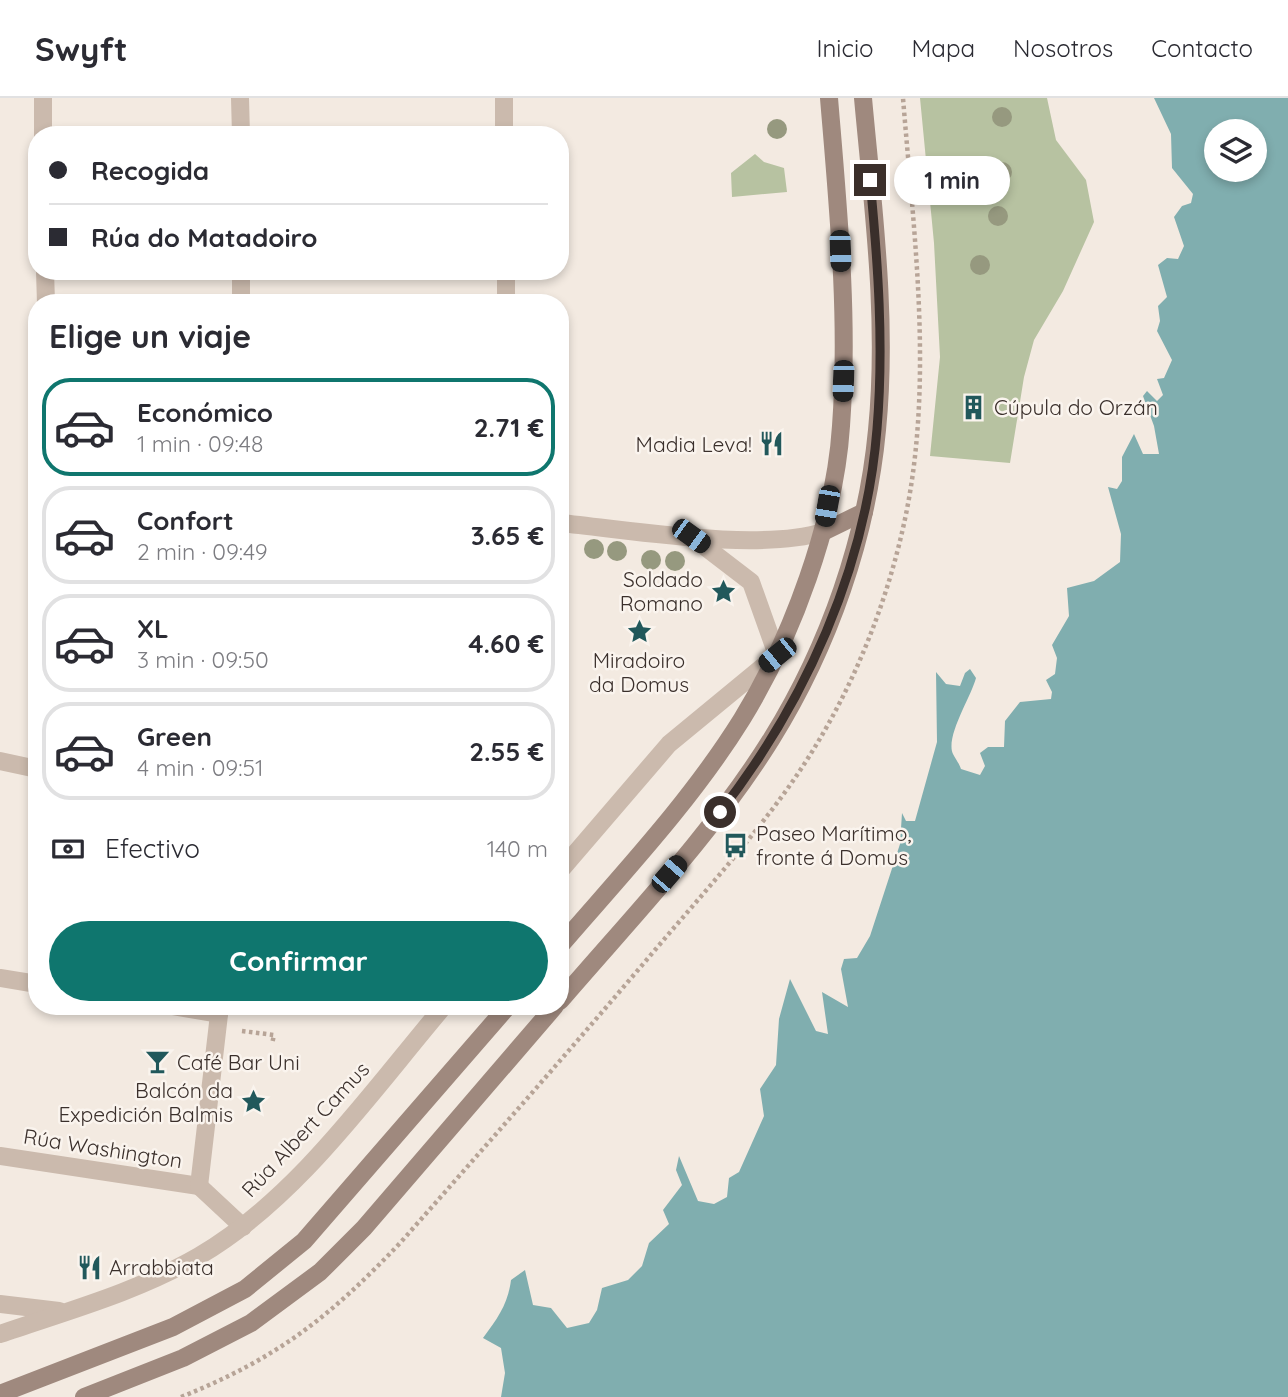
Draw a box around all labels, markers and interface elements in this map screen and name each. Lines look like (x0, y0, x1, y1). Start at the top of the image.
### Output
text: Swyft (35, 28, 127, 69)
text: Inicio (816, 33, 874, 63)
text: Mapa (912, 33, 975, 63)
text: Nosotros (1013, 33, 1113, 63)
text: Contacto (1151, 33, 1253, 63)
map controls (1204, 119, 1267, 182)
button: layers (1204, 119, 1267, 182)
text: Recogida (91, 154, 209, 187)
callout: 1 min (894, 155, 1010, 204)
route end (854, 164, 886, 196)
text: 1 min (924, 166, 980, 195)
text: Rúa do Matadoiro (91, 221, 318, 254)
car (829, 230, 852, 272)
text: Elige un viaje (49, 316, 251, 356)
car (832, 360, 855, 402)
building icon: Cúpula do Orzán (960, 393, 988, 421)
place label: Cúpula do Orzán (994, 394, 1158, 420)
icon: car (53, 396, 116, 459)
text: Económico (137, 396, 273, 429)
text: 2.71 € (474, 411, 544, 444)
text: 1 min · 09:48 (137, 429, 263, 458)
restaurant icon: Madia Leva! (758, 430, 786, 458)
place label: Madia Leva! (636, 431, 752, 457)
car (814, 483, 841, 529)
icon: car (53, 504, 116, 567)
text: Confort (137, 504, 234, 537)
car (668, 515, 715, 557)
text: 3.65 € (471, 519, 544, 552)
text: 2 min · 09:49 (137, 537, 268, 566)
place label: Soldado Romano (620, 566, 703, 616)
place icon: Soldado Romano (709, 577, 737, 605)
icon: car (53, 612, 116, 675)
text: XL (137, 612, 169, 645)
place icon: Miradoiro da Domus (625, 617, 653, 645)
text: 4.60 € (468, 627, 544, 660)
car (755, 634, 800, 676)
text: 3 min · 09:50 (137, 645, 269, 674)
place label: Miradoiro da Domus (589, 647, 689, 697)
icon: car (53, 720, 116, 783)
text: Green (137, 720, 212, 753)
text: 2.55 € (469, 735, 544, 768)
text: 4 min · 09:51 (137, 753, 264, 782)
route start (704, 796, 736, 828)
place label: Paseo Marítimo, fronte á Domus (756, 820, 911, 870)
icon: cash (49, 830, 87, 868)
bus stop icon: Paseo Marítimo, fronte á Domus (722, 831, 750, 859)
text: Efectivo (105, 832, 200, 865)
text: 140 m (487, 834, 548, 863)
car (648, 851, 691, 897)
button: Confirmar (49, 921, 548, 1001)
bar icon: Café Bar Uni (143, 1048, 171, 1076)
place label: Café Bar Uni (177, 1049, 300, 1075)
street label: Rúa Albert Camus (236, 1056, 374, 1202)
place label: Balcón da Expedición Balmis (58, 1077, 233, 1127)
place icon: Balcón da Expedición Balmis (239, 1088, 267, 1116)
street label: Rúa Washington (22, 1123, 184, 1173)
restaurant icon: Arrabbiata (75, 1253, 103, 1281)
place label: Arrabbiata (109, 1254, 214, 1280)

